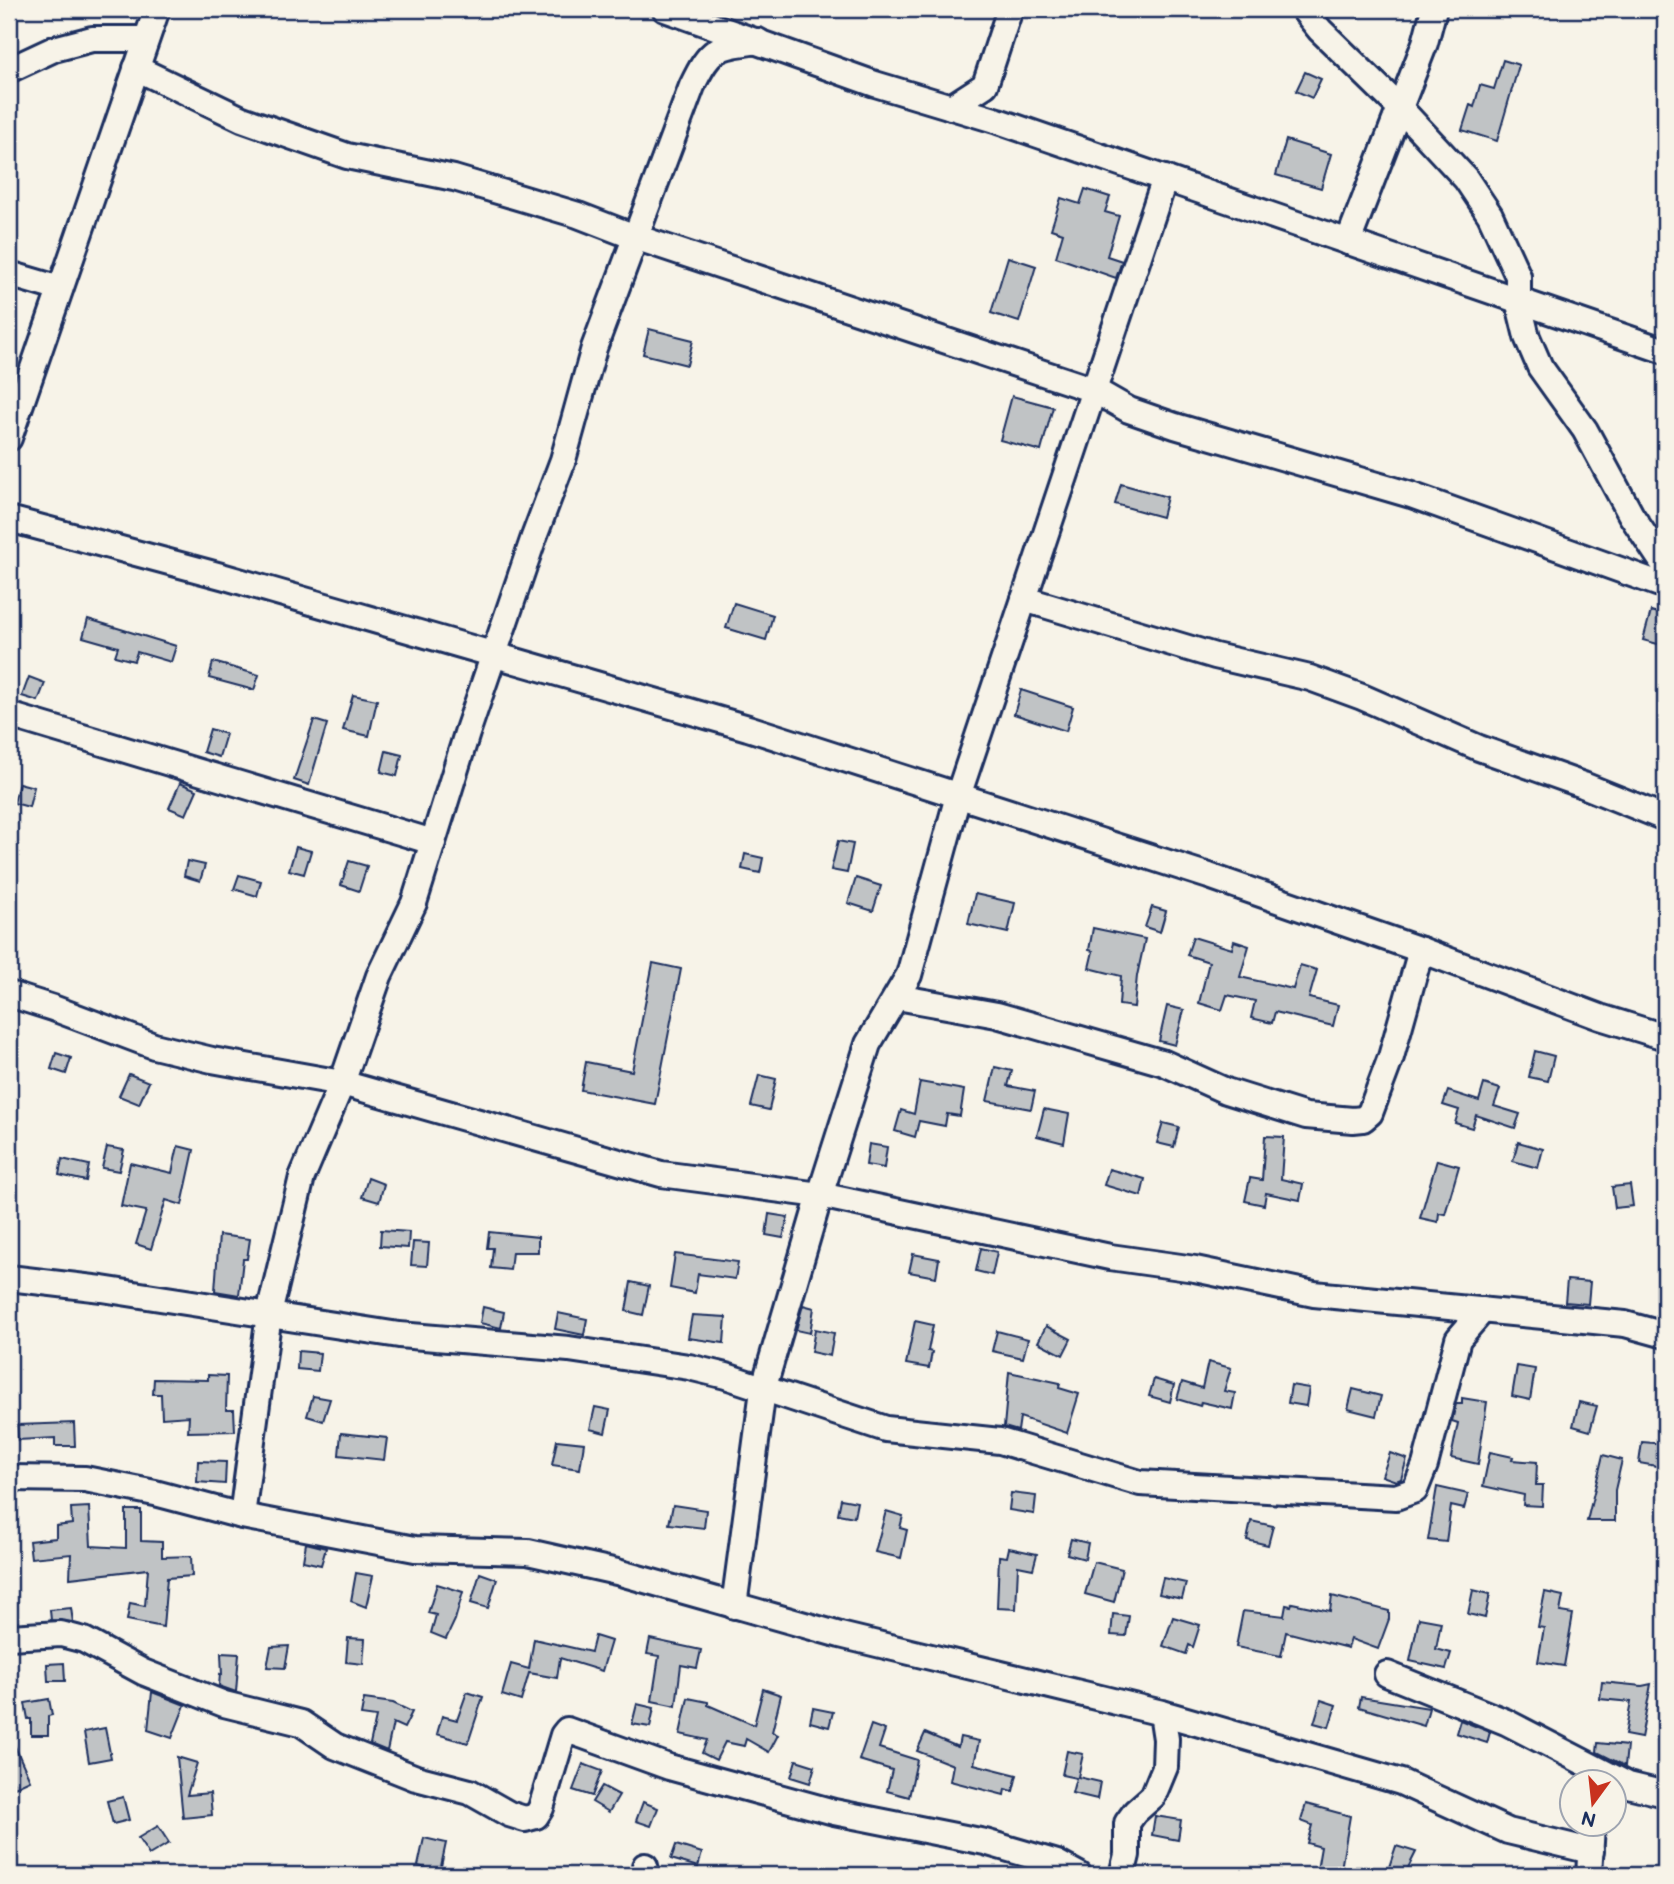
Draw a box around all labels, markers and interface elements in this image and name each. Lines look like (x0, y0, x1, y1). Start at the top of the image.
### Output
north arrow (1558, 1769, 1628, 1839)
text: N (1579, 1805, 1599, 1831)

